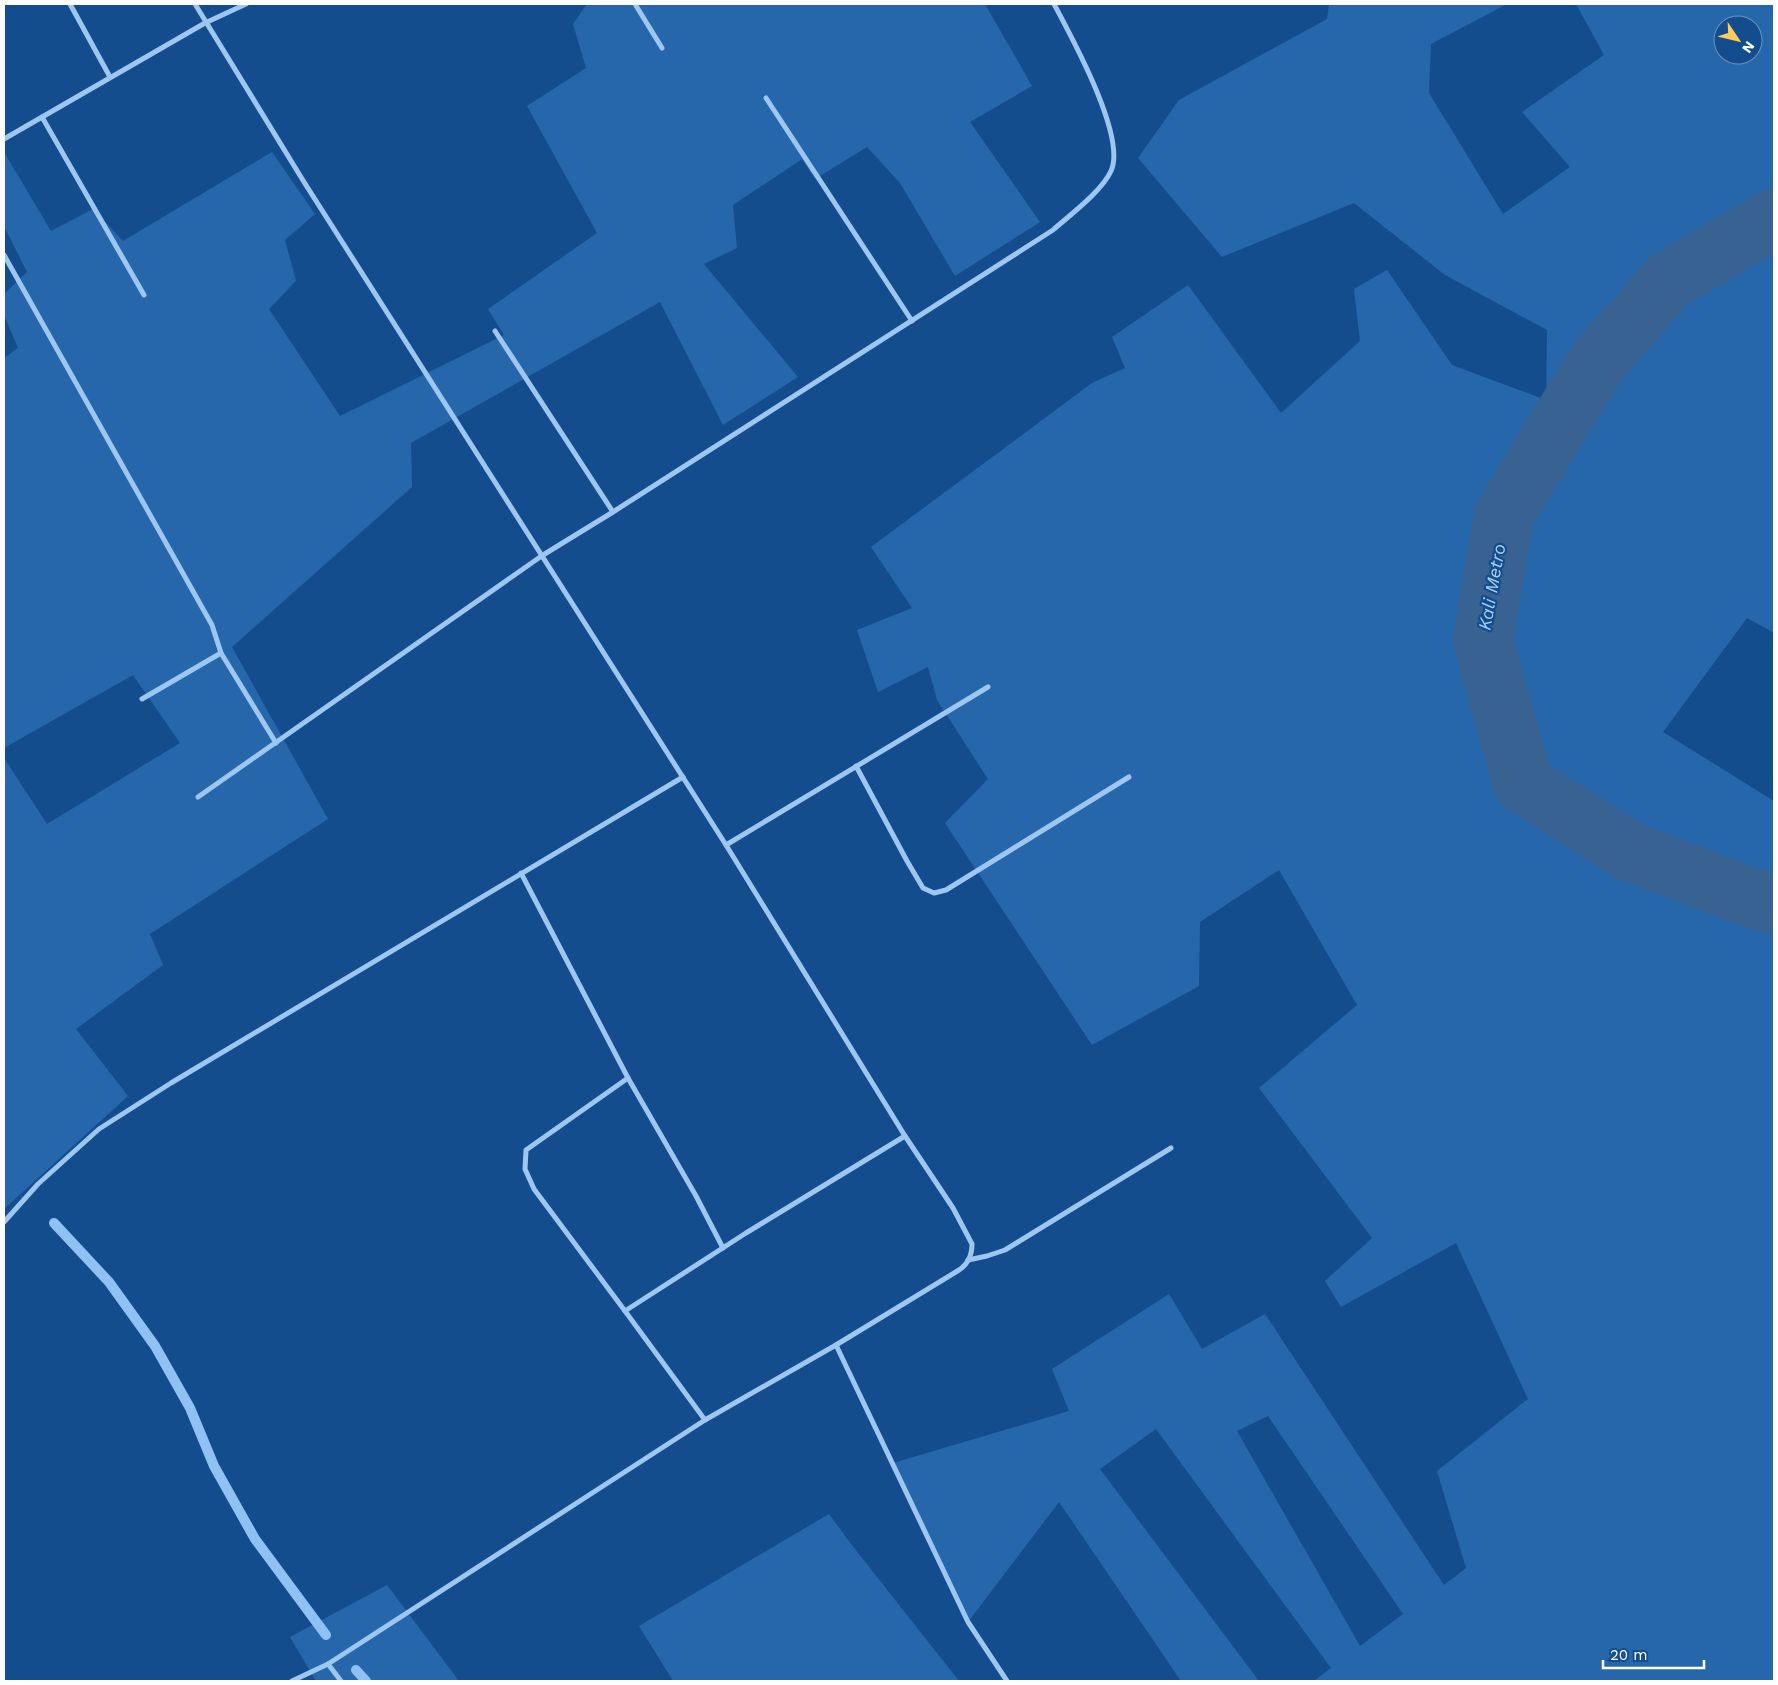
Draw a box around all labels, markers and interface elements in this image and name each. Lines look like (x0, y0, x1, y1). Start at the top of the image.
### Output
north arrow (1713, 15, 1763, 65)
text: N (1739, 39, 1758, 56)
water label: Kali Metro (1474, 542, 1509, 632)
scale bar (1603, 1638, 1704, 1670)
text: 20 m (1610, 1646, 1648, 1664)

